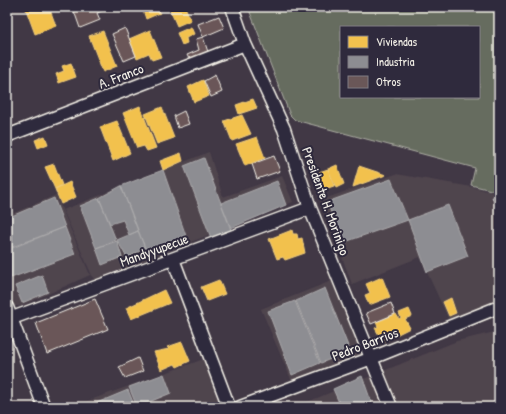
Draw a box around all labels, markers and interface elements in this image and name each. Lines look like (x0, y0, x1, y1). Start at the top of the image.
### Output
legend (340, 26, 480, 98)
text: Viviendas (376, 33, 418, 50)
text: Industria (376, 53, 415, 70)
street label: A. Franco (96, 58, 146, 93)
text: Otros (376, 73, 401, 90)
street label: Presidente H. Morinigo (297, 144, 355, 258)
street label: Mandyyupecue (117, 228, 191, 272)
street label: Pedro Barrios (329, 322, 401, 365)

